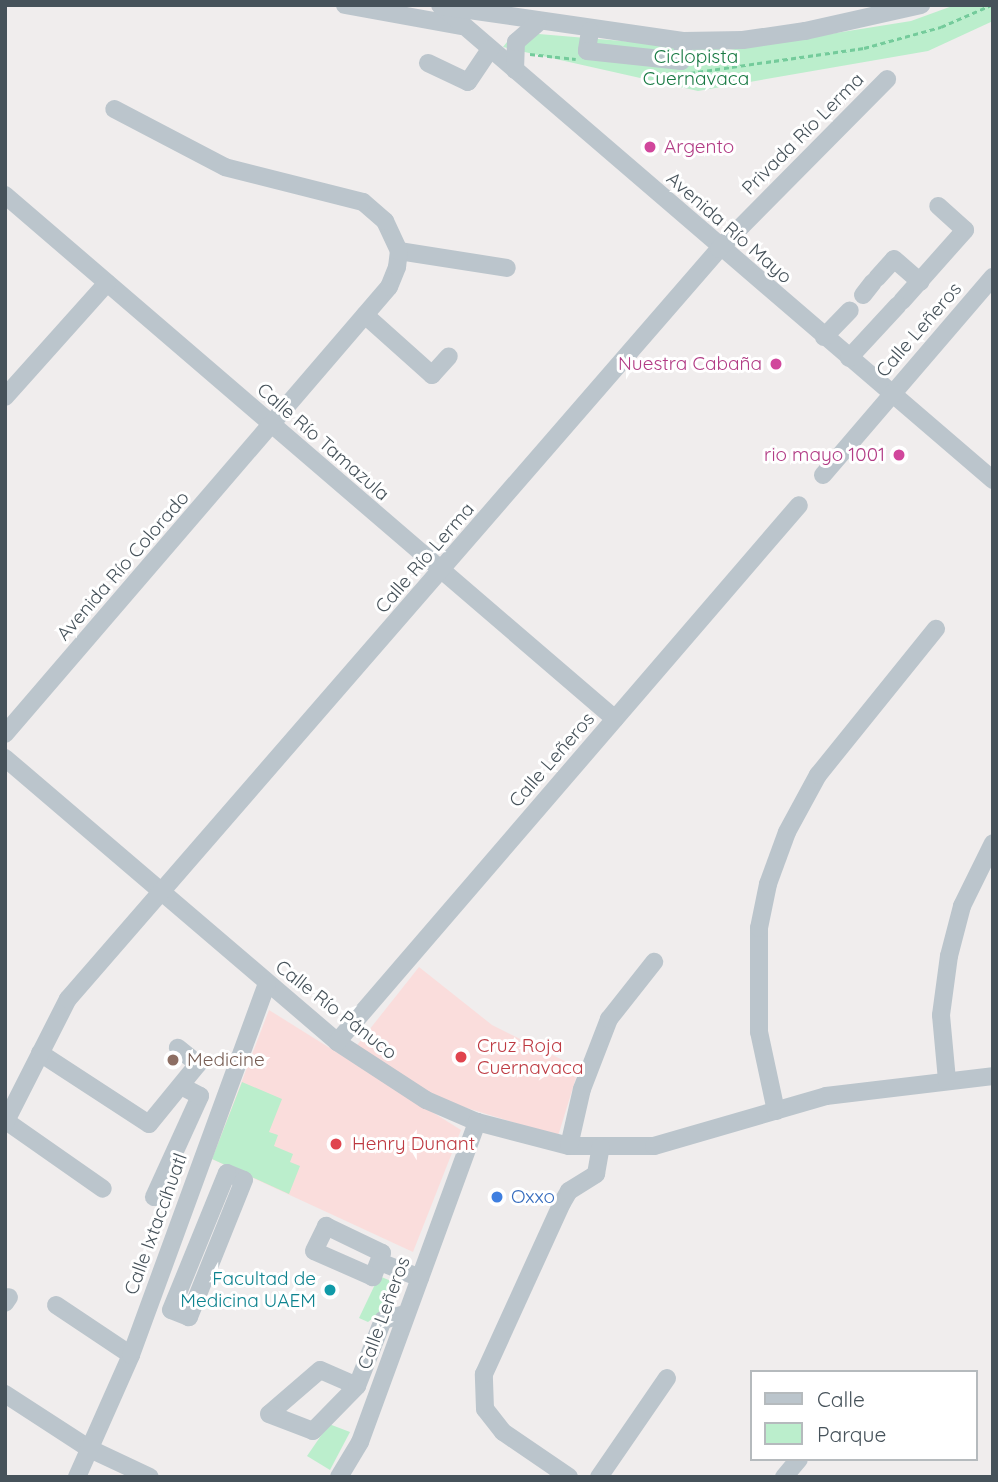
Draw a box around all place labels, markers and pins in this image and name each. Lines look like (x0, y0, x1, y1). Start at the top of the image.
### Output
place label: Argento (664, 136, 734, 158)
marker: Argento (642, 139, 658, 155)
place label: Nuestra Cabaña (618, 353, 762, 375)
marker: Nuestra Cabaña (768, 356, 784, 372)
place label: rio mayo 1001 (764, 444, 885, 466)
marker: rio mayo 1001 (891, 447, 907, 463)
place label: Cruz Roja Cuernavaca (477, 1035, 583, 1079)
marker: Cruz Roja Cuernavaca (451, 1047, 471, 1067)
place label: Medicine (187, 1049, 265, 1071)
marker: Medicine (165, 1052, 181, 1068)
place label: Henry Dunant (352, 1133, 475, 1155)
marker: Henry Dunant (326, 1134, 346, 1154)
place label: Oxxo (511, 1186, 555, 1208)
marker: Oxxo (489, 1189, 505, 1205)
place label: Facultad de Medicina UAEM (180, 1268, 316, 1312)
marker: Facultad de Medicina UAEM (322, 1282, 338, 1298)

